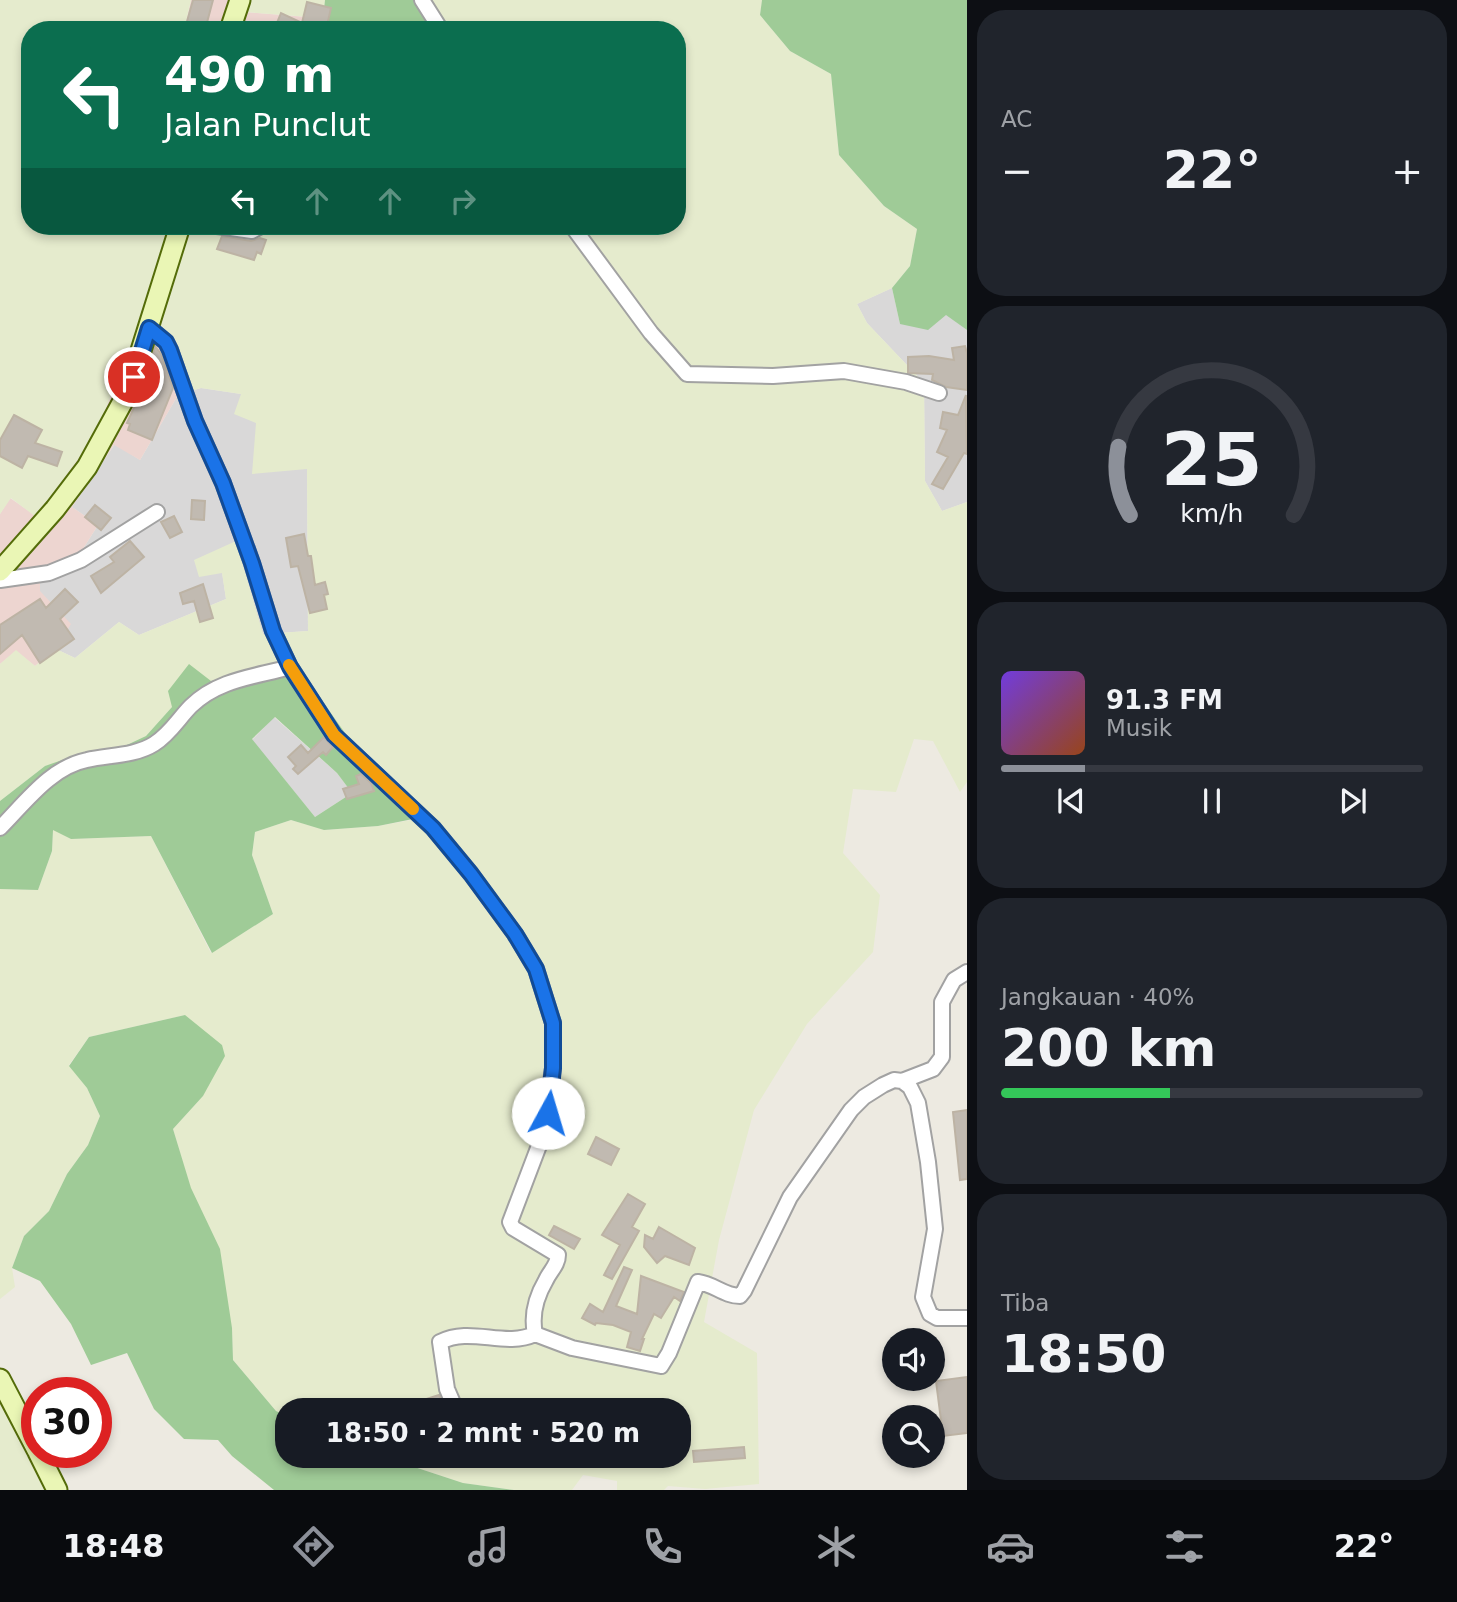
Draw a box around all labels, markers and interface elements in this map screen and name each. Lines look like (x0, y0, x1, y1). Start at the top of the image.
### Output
text: 490 m (164, 47, 334, 104)
icon: left (49, 49, 140, 140)
text: Jalan Punclut (164, 106, 371, 144)
text: AC (1001, 106, 1032, 132)
text: 22° (1163, 140, 1261, 200)
text: − (1001, 149, 1033, 193)
text: + (1391, 149, 1423, 193)
icon: left (225, 182, 263, 220)
icon: ahead (298, 182, 336, 220)
icon: ahead (371, 182, 409, 220)
icon: right (444, 182, 482, 220)
pin (104, 347, 164, 407)
icon: arrive (115, 358, 153, 396)
text: 25 (1161, 417, 1263, 502)
text: km/h (1180, 499, 1244, 528)
text: 91.3 FM (1106, 685, 1223, 715)
text: Musik (1106, 715, 1172, 741)
icon: previous (1052, 782, 1090, 820)
icon: pause (1193, 782, 1231, 820)
icon: next (1334, 782, 1372, 820)
text: Jangkauan · 40% (1001, 984, 1194, 1010)
text: 200 km (1001, 1018, 1216, 1078)
position arrow (511, 1076, 585, 1150)
text: Tiba (1001, 1290, 1049, 1316)
text: 18:50 (1001, 1324, 1167, 1384)
map controls (882, 1328, 945, 1468)
button: sound (882, 1328, 945, 1391)
speed limit sign: 30 (21, 1377, 112, 1468)
button: search (882, 1405, 945, 1468)
text: 18:50 · 2 mnt · 520 m (326, 1418, 640, 1448)
icon: directions (289, 1522, 338, 1571)
icon: music (464, 1522, 513, 1571)
icon: phone (638, 1522, 687, 1571)
icon: climate (812, 1522, 861, 1571)
icon: car (986, 1522, 1035, 1571)
icon: filters (1160, 1522, 1209, 1571)
text: 18:48 (63, 1527, 164, 1565)
text: 22° (1334, 1527, 1394, 1565)

